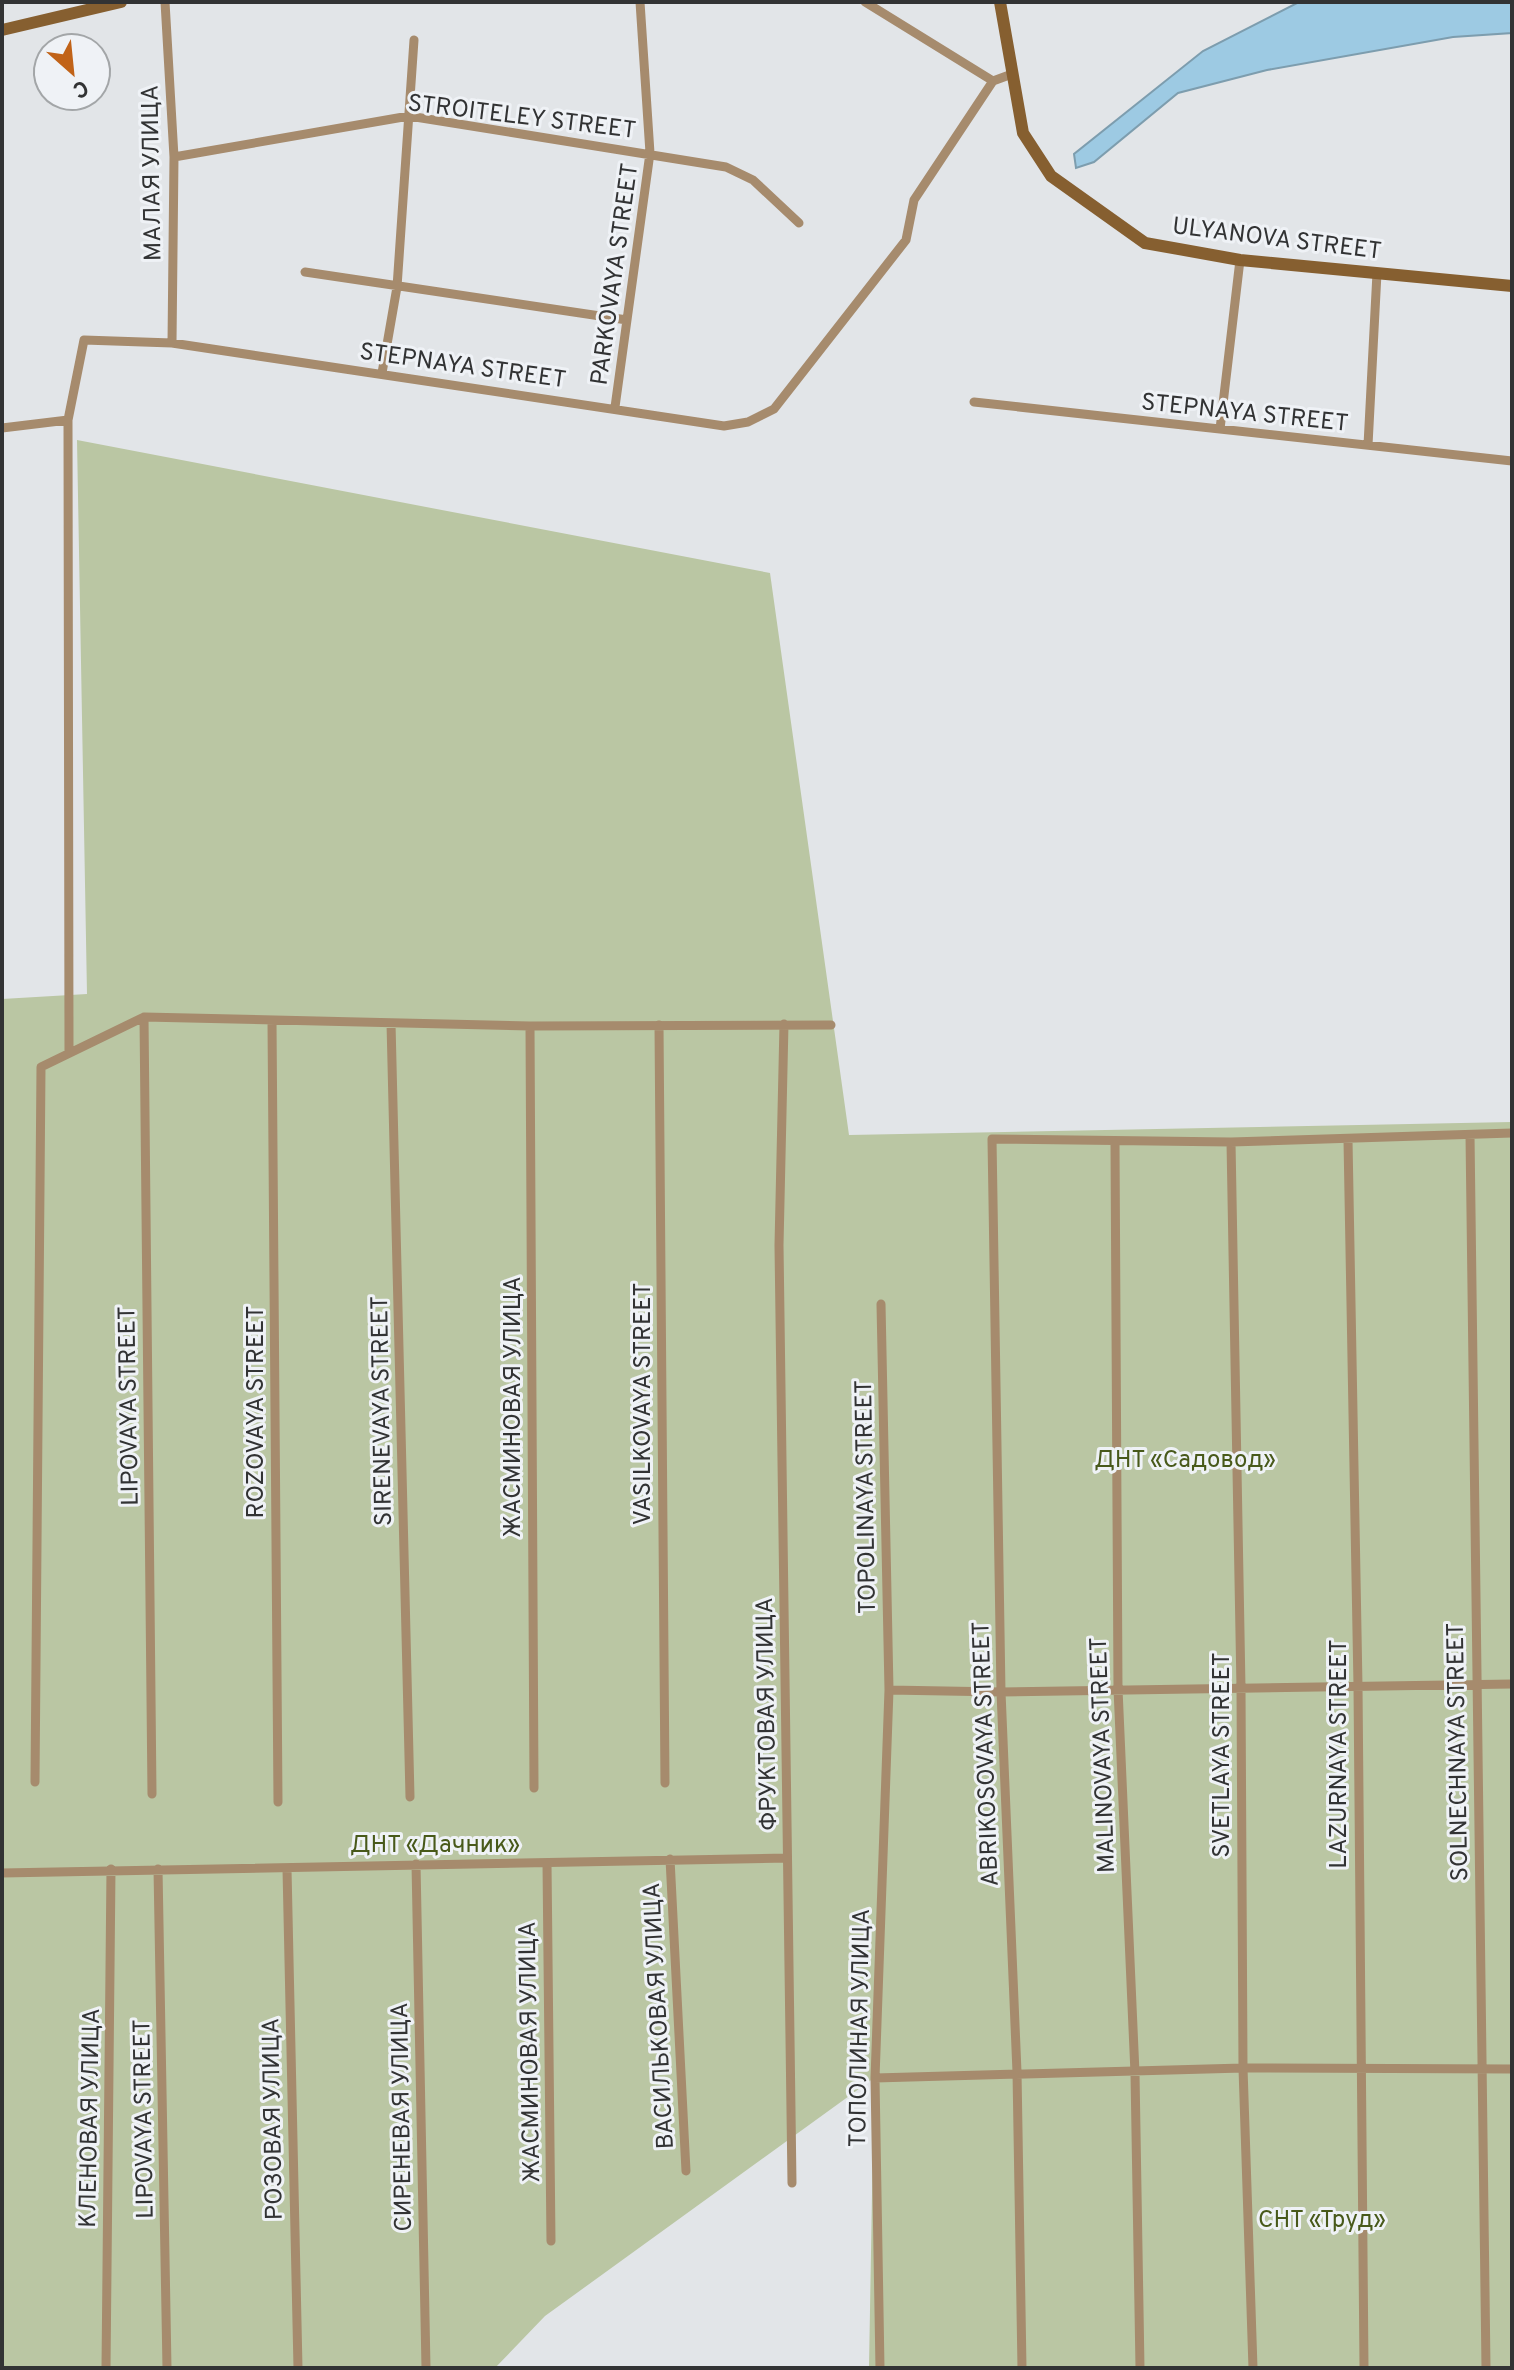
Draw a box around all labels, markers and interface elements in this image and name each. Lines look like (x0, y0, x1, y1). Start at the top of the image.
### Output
north arrow (32, 32, 112, 112)
text: С (68, 72, 92, 103)
street label: МАЛАЯ УЛИЦА (136, 85, 170, 261)
street label: STROITELEY STREET (406, 89, 638, 147)
street label: PARKOVAYA STREET (586, 161, 646, 387)
street label: ULYANOVA STREET (1170, 212, 1383, 268)
street label: STEPNAYA STREET (357, 338, 568, 396)
street label: STEPNAYA STREET (1140, 388, 1350, 440)
street label: ЖАСМИНОВАЯ УЛИЦА (499, 1276, 529, 1538)
street label: VASILKOVAYA STREET (629, 1282, 659, 1526)
street label: SIRENEVAYA STREET (366, 1296, 400, 1526)
street label: LIPOVAYA STREET (113, 1306, 147, 1506)
street label: ROZOVAYA STREET (242, 1306, 272, 1518)
street label: TOPOLINAYA STREET (850, 1380, 884, 1614)
park label: ДНТ «Садовод» (1094, 1446, 1276, 1476)
street label: ФРУКТОВАЯ УЛИЦА (751, 1597, 785, 1831)
street label: ABRIKOSOVAYA STREET (967, 1621, 1007, 1887)
street label: SOLNECHNAYA STREET (1442, 1622, 1476, 1882)
street label: MALINOVAYA STREET (1085, 1636, 1123, 1873)
street label: LAZURNAYA STREET (1325, 1639, 1355, 1869)
street label: SVETLAYA STREET (1208, 1652, 1238, 1858)
park label: ДНТ «Дачник» (350, 1831, 520, 1861)
street label: ВАСИЛЬКОВАЯ УЛИЦА (638, 1882, 682, 2150)
street label: ТОПОЛИНАЯ УЛИЦА (844, 1908, 878, 2148)
street label: ЖАСМИНОВАЯ УЛИЦА (514, 1921, 548, 2183)
street label: СИРЕНЕВАЯ УЛИЦА (386, 2002, 420, 2232)
street label: КЛЕНОВАЯ УЛИЦА (74, 2008, 108, 2228)
street label: РОЗОВАЯ УЛИЦА (257, 2018, 291, 2220)
street label: LIPOVAYA STREET (128, 2019, 162, 2219)
park label: СНТ «Труд» (1258, 2206, 1386, 2236)

